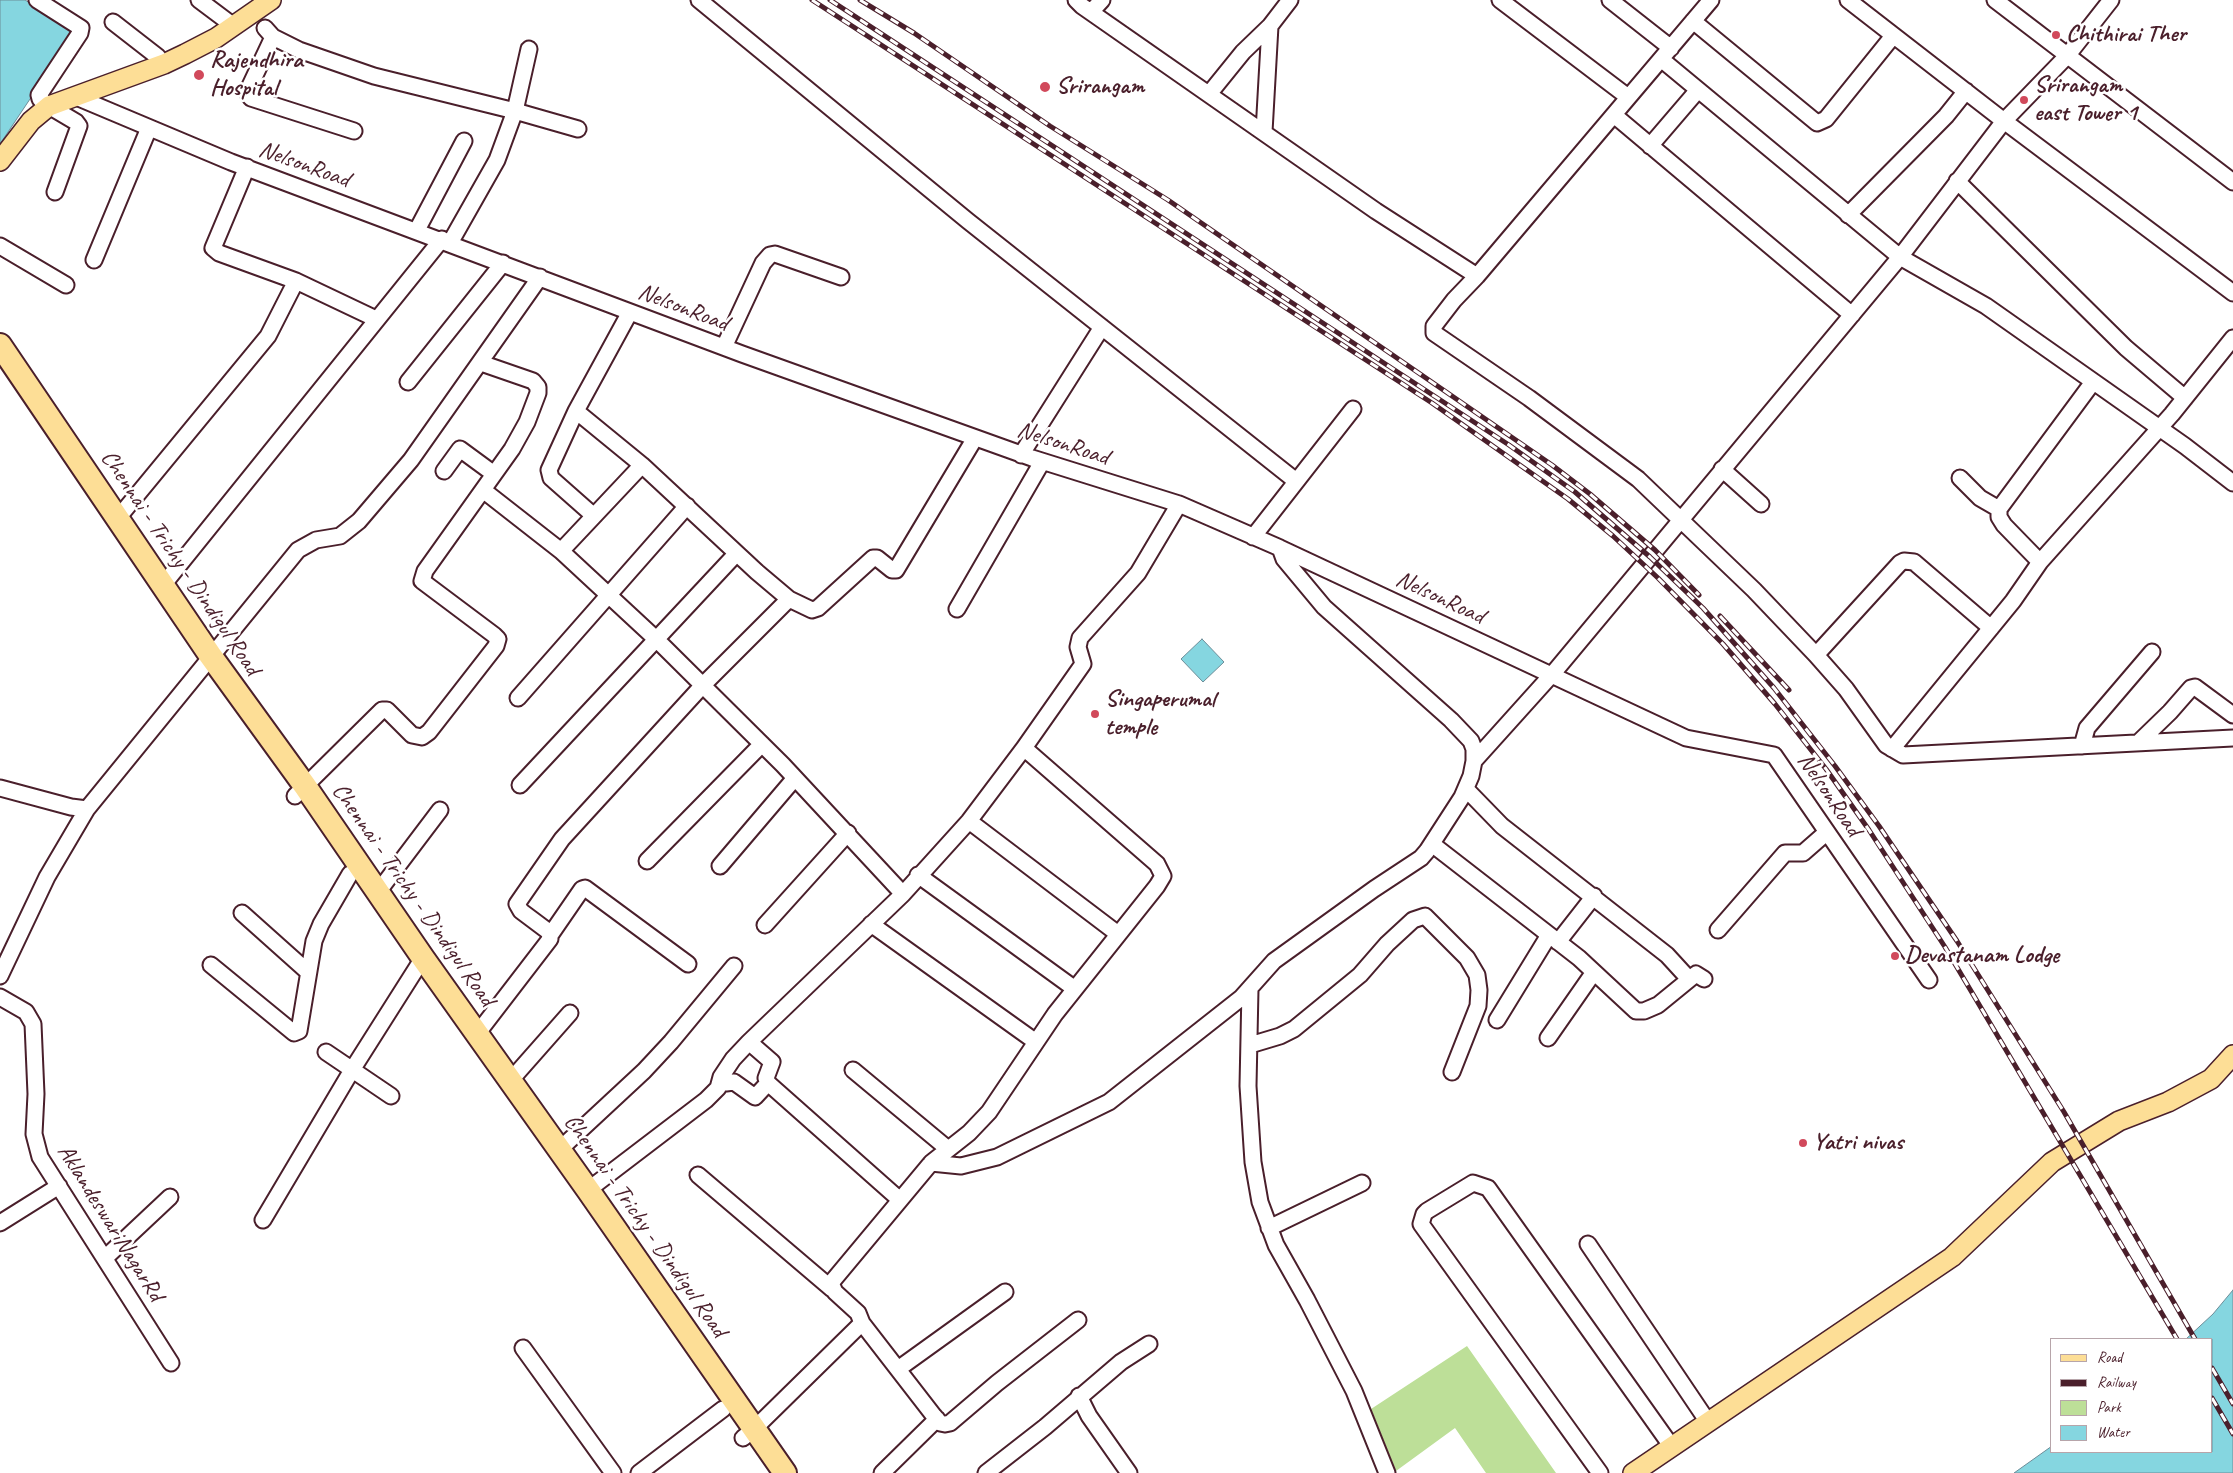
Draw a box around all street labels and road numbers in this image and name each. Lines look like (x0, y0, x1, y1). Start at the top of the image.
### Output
street label: NelsonRoad (255, 135, 353, 195)
street label: NelsonRoad (634, 278, 732, 338)
street label: NelsonRoad (1014, 416, 1112, 472)
street label: Chennai - Trichy - Dindigul Road (94, 445, 266, 681)
street label: NelsonRoad (1391, 565, 1489, 631)
street label: NelsonRoad (1791, 748, 1867, 842)
street label: Chennai - Trichy - Dindigul Road (325, 778, 501, 1012)
street label: Chennai - Trichy - Dindigul Road (557, 1109, 733, 1343)
street label: AklandeswariNagarRd (50, 1139, 170, 1307)

